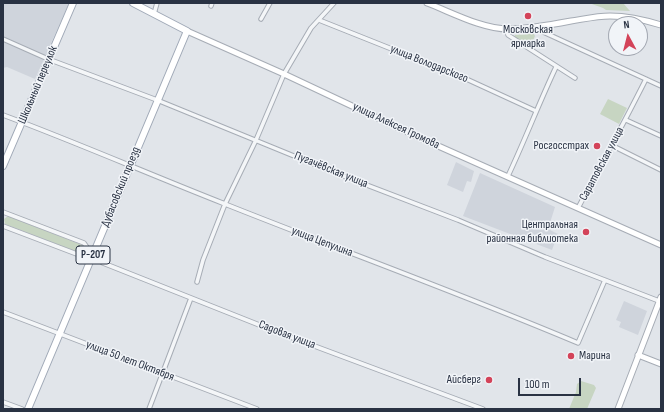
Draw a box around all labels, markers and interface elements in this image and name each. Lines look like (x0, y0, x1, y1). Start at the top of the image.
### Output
marker: Московская ярмарка (523, 11, 533, 21)
north arrow (608, 16, 648, 56)
text: N (623, 18, 630, 31)
place label: Московская ярмарка (503, 23, 553, 51)
street label: улица Володарского (388, 42, 470, 86)
street label: Школьный переулок (15, 44, 61, 126)
street label: улица Алексея Громова (350, 100, 442, 152)
street label: Саратовская улица (577, 125, 627, 203)
place label: Росгосстрах (534, 139, 589, 153)
marker: Росгосстрах (592, 141, 602, 151)
street label: Дубасовский проезд (98, 145, 144, 229)
street label: Пугачёвская улица (292, 149, 370, 191)
place label: Центральная районная библиотека (486, 218, 578, 246)
street label: улица Цепулина (289, 224, 355, 260)
marker: Центральная районная библиотека (581, 227, 591, 237)
road number: Р-207 (76, 246, 110, 264)
street label: Садовая улица (256, 318, 318, 352)
street label: улица 50 лет Октября (84, 338, 176, 384)
place label: Марина (579, 349, 610, 363)
marker: Марина (566, 351, 576, 361)
scale bar (520, 370, 583, 396)
place label: Айсберг (447, 373, 481, 387)
marker: Айсберг (484, 375, 494, 385)
text: 100 m (525, 377, 550, 392)

